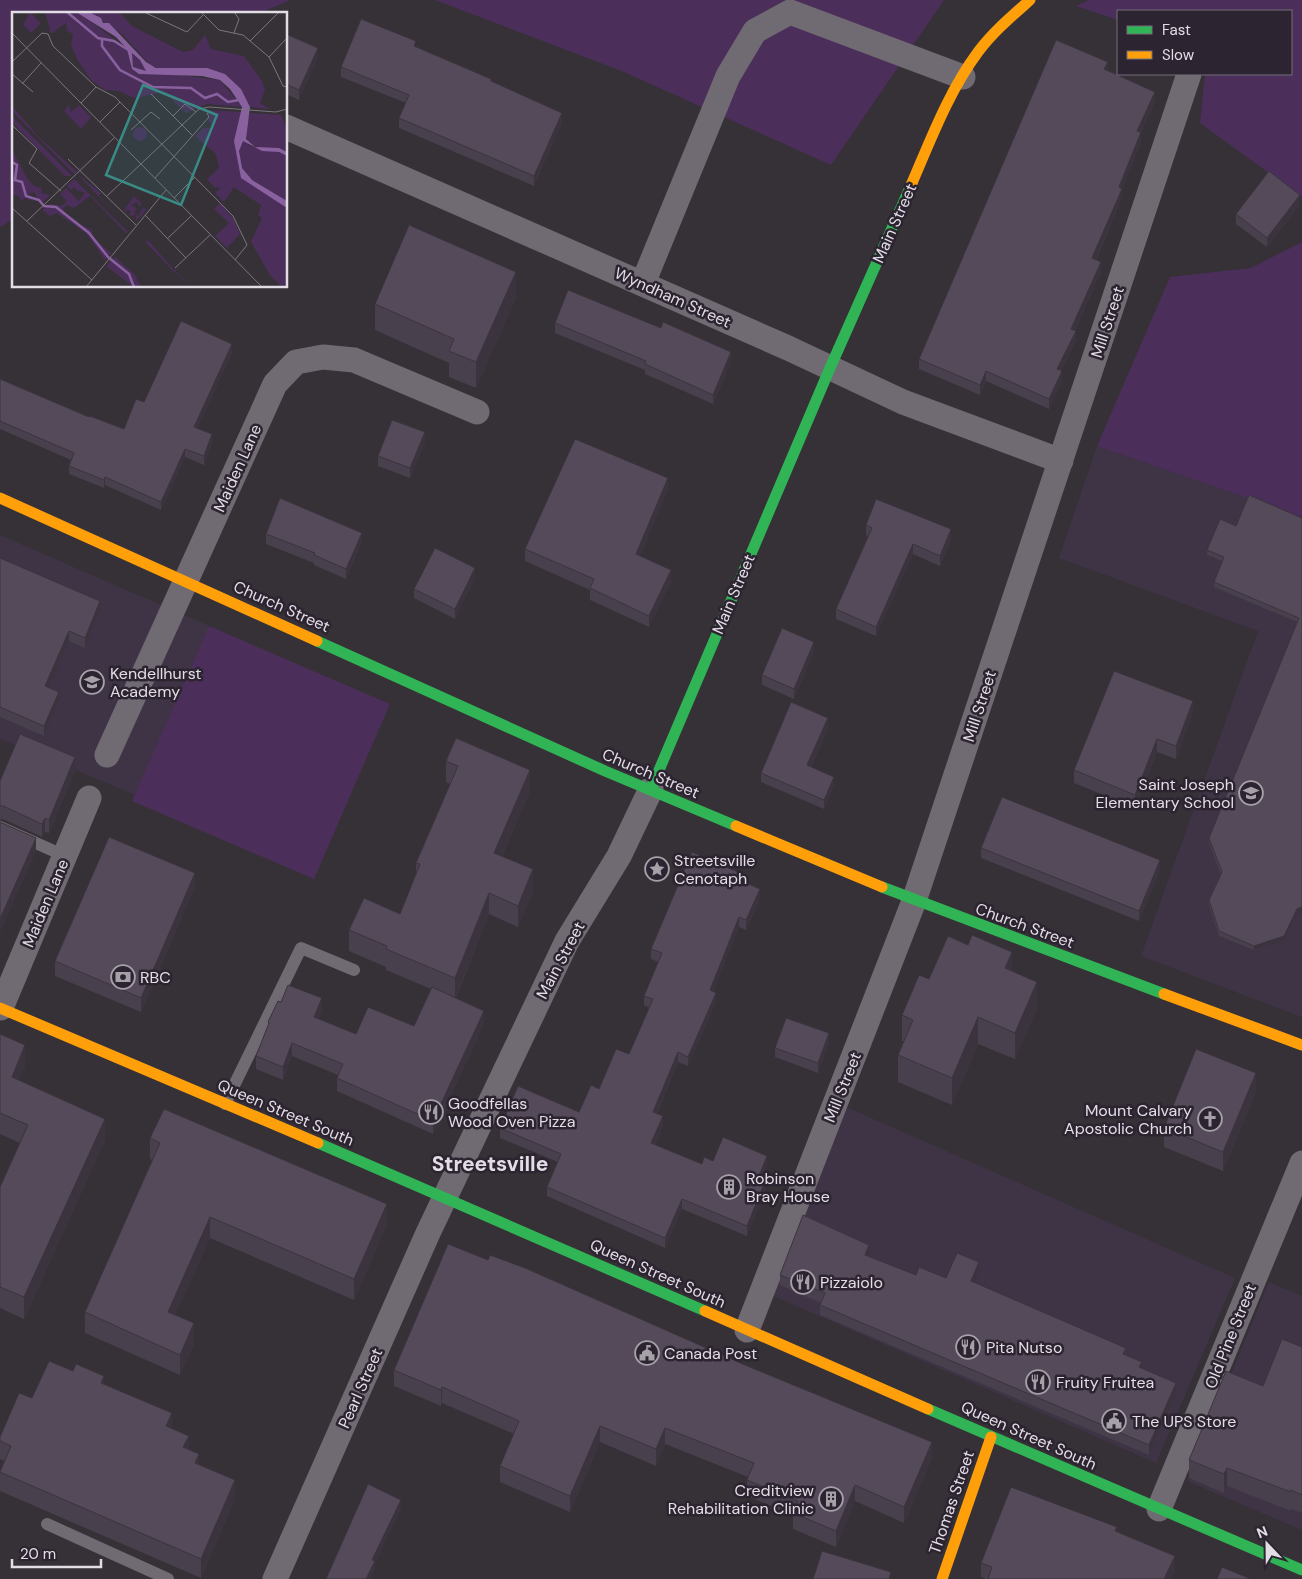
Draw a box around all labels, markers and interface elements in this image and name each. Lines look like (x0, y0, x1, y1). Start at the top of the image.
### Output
legend (1117, 10, 1292, 75)
inset map (12, 12, 288, 288)
text: Fast (1162, 20, 1191, 40)
text: Slow (1162, 45, 1195, 65)
street label: Main Street (868, 180, 921, 266)
street label: Wyndham Street (611, 262, 734, 333)
street label: Mill Street (1086, 284, 1129, 361)
street label: Maiden Lane (209, 421, 266, 515)
street label: Main Street (707, 551, 760, 637)
street label: Church Street (230, 576, 333, 637)
place label: Kendellhurst Academy (110, 663, 202, 702)
street label: Mill Street (958, 668, 1001, 745)
school or university icon: Kendellhurst Academy (79, 669, 105, 695)
street label: Church Street (599, 744, 703, 803)
place label: Saint Joseph Elementary School (1096, 774, 1234, 813)
school or university icon: Saint Joseph Elementary School (1238, 780, 1264, 806)
place label: Streetsville Cenotaph (674, 850, 755, 889)
street label: Maiden Lane (17, 856, 73, 951)
place icon: Streetsville Cenotaph (644, 856, 670, 882)
street label: Church Street (973, 898, 1077, 953)
street label: Main Street (531, 918, 590, 1003)
bank icon: RBC (110, 964, 136, 990)
place label: RBC (140, 967, 171, 988)
street label: Mill Street (819, 1049, 866, 1125)
street label: Queen Street South (214, 1074, 357, 1151)
place label: Goodfellas Wood Oven Pizza (448, 1093, 575, 1132)
restaurant icon: Goodfellas Wood Oven Pizza (418, 1099, 444, 1125)
place label: Mount Calvary Apostolic Church (1064, 1100, 1192, 1139)
church icon: Mount Calvary Apostolic Church (1197, 1106, 1223, 1132)
district label: Streetsville (432, 1150, 548, 1178)
place label: Robinson Bray House (746, 1168, 830, 1207)
building icon: Robinson Bray House (716, 1174, 742, 1200)
street label: Queen Street South (587, 1234, 729, 1313)
restaurant icon: Pizzaiolo (790, 1269, 816, 1295)
place label: Pizzaiolo (820, 1272, 883, 1293)
street label: Old Pine Street (1200, 1281, 1261, 1392)
restaurant icon: Pita Nutso (955, 1334, 981, 1360)
place label: Pita Nutso (986, 1337, 1062, 1358)
public building icon: Canada Post (634, 1340, 660, 1366)
place label: Canada Post (664, 1343, 757, 1364)
street label: Pearl Street (333, 1345, 387, 1432)
restaurant icon: Fruity Fruitea (1025, 1369, 1051, 1395)
place label: Fruity Fruitea (1056, 1372, 1154, 1393)
street label: Queen Street South (958, 1396, 1100, 1475)
public building icon: The UPS Store (1101, 1408, 1127, 1434)
place label: The UPS Store (1132, 1411, 1236, 1432)
street label: Thomas Street (924, 1448, 979, 1557)
place label: Creditview Rehabilitation Clinic (668, 1480, 814, 1519)
building icon: Creditview Rehabilitation Clinic (818, 1486, 844, 1512)
north arrow (1242, 1519, 1292, 1569)
text: N (1254, 1522, 1270, 1542)
scale bar (12, 1536, 101, 1568)
text: 20 m (20, 1544, 56, 1564)

